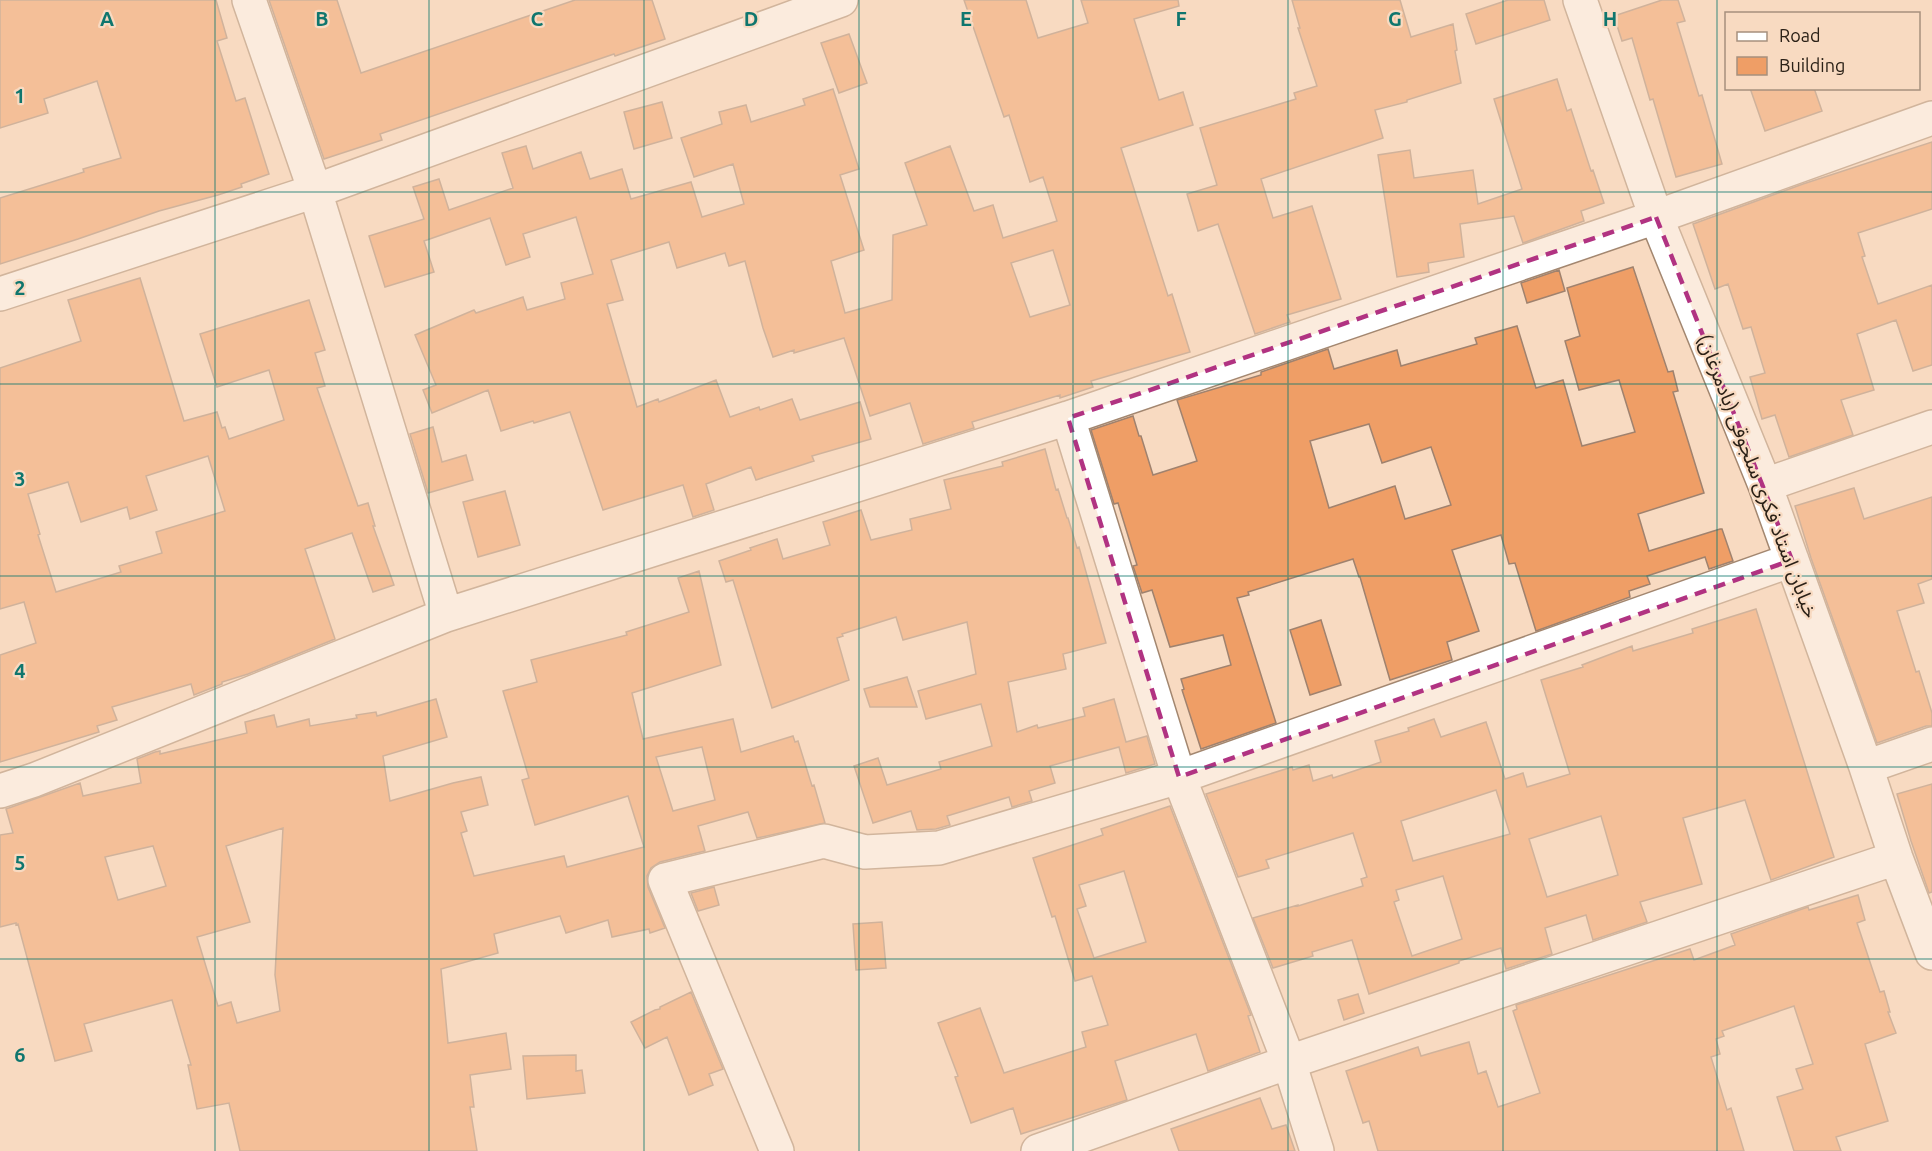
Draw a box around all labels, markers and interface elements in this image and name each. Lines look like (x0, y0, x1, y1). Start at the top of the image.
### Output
text: A (100, 7, 114, 30)
text: B (315, 7, 329, 30)
text: C (531, 7, 544, 30)
text: D (744, 7, 758, 30)
text: E (960, 7, 972, 30)
text: F (1175, 7, 1187, 30)
text: G (1388, 7, 1402, 30)
text: H (1603, 7, 1617, 30)
legend (1725, 12, 1920, 90)
text: Road (1779, 25, 1821, 45)
text: Building (1779, 55, 1845, 75)
text: 1 (14, 84, 26, 107)
text: 2 (14, 276, 26, 299)
street label: خیابان استاد فکری سلجوقی (بادمرغان) (1693, 331, 1823, 621)
text: 3 (14, 467, 26, 490)
text: 4 (14, 659, 26, 682)
text: 5 (14, 851, 26, 874)
text: 6 (14, 1043, 26, 1066)

